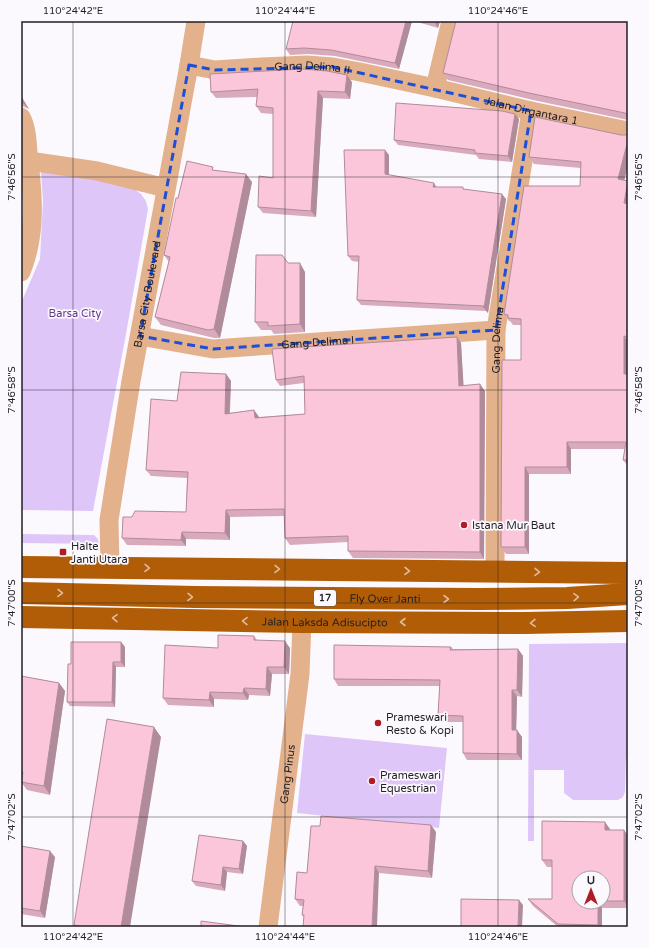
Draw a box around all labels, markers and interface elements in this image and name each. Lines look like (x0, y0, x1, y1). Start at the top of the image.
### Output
text: 110°24'42"E (43, 5, 103, 17)
text: 110°24'44"E (255, 5, 315, 17)
text: 110°24'46"E (468, 5, 528, 17)
street label: Gang Delima II (274, 58, 351, 77)
street label: Jalan Dirgantara 1 (484, 94, 579, 127)
text: 7°46'56"S (6, 153, 18, 201)
text: 7°46'56"S (633, 153, 645, 201)
street label: Barsa City Boulevard (131, 240, 163, 349)
street label: Gang Delima (489, 306, 506, 374)
park label: Barsa City (49, 307, 101, 320)
street label: Gang Delima I (281, 333, 355, 351)
text: 7°46'58"S (6, 366, 18, 414)
text: 7°46'58"S (633, 366, 645, 414)
place label: Istana Mur Baut (472, 519, 555, 532)
marker: Istana Mur Baut (459, 520, 469, 530)
place label: Halte Janti Utara (71, 540, 128, 566)
marker: Halte Janti Utara (58, 547, 68, 557)
one-way arrow (144, 564, 150, 572)
one-way arrow (274, 565, 280, 574)
one-way arrow (404, 567, 410, 575)
one-way arrow (534, 568, 540, 576)
text: 7°47'00"S (6, 579, 18, 627)
text: 7°47'00"S (633, 579, 645, 627)
one-way arrow (57, 589, 63, 598)
road number: 17 (314, 590, 336, 606)
one-way arrow (187, 592, 193, 601)
street label: Fly Over Janti (349, 592, 421, 605)
one-way arrow (573, 593, 579, 602)
one-way arrow (443, 595, 449, 603)
one-way arrow (112, 614, 118, 622)
street label: Jalan Laksda Adisucipto (262, 615, 388, 629)
one-way arrow (242, 617, 248, 625)
one-way arrow (400, 618, 406, 626)
one-way arrow (530, 619, 536, 627)
place label: Prameswari Resto & Kopi (386, 711, 454, 737)
marker: Prameswari Resto & Kopi (373, 718, 383, 728)
street label: Gang Pinus (277, 744, 298, 805)
place label: Prameswari Equestrian (380, 769, 441, 795)
marker: Prameswari Equestrian (367, 776, 377, 786)
text: 7°47'02"S (6, 793, 18, 841)
text: 7°47'02"S (633, 793, 645, 841)
north arrow (571, 870, 611, 910)
text: U (587, 874, 595, 887)
text: 110°24'42"E (43, 931, 103, 943)
text: 110°24'44"E (255, 931, 315, 943)
text: 110°24'46"E (468, 931, 528, 943)

